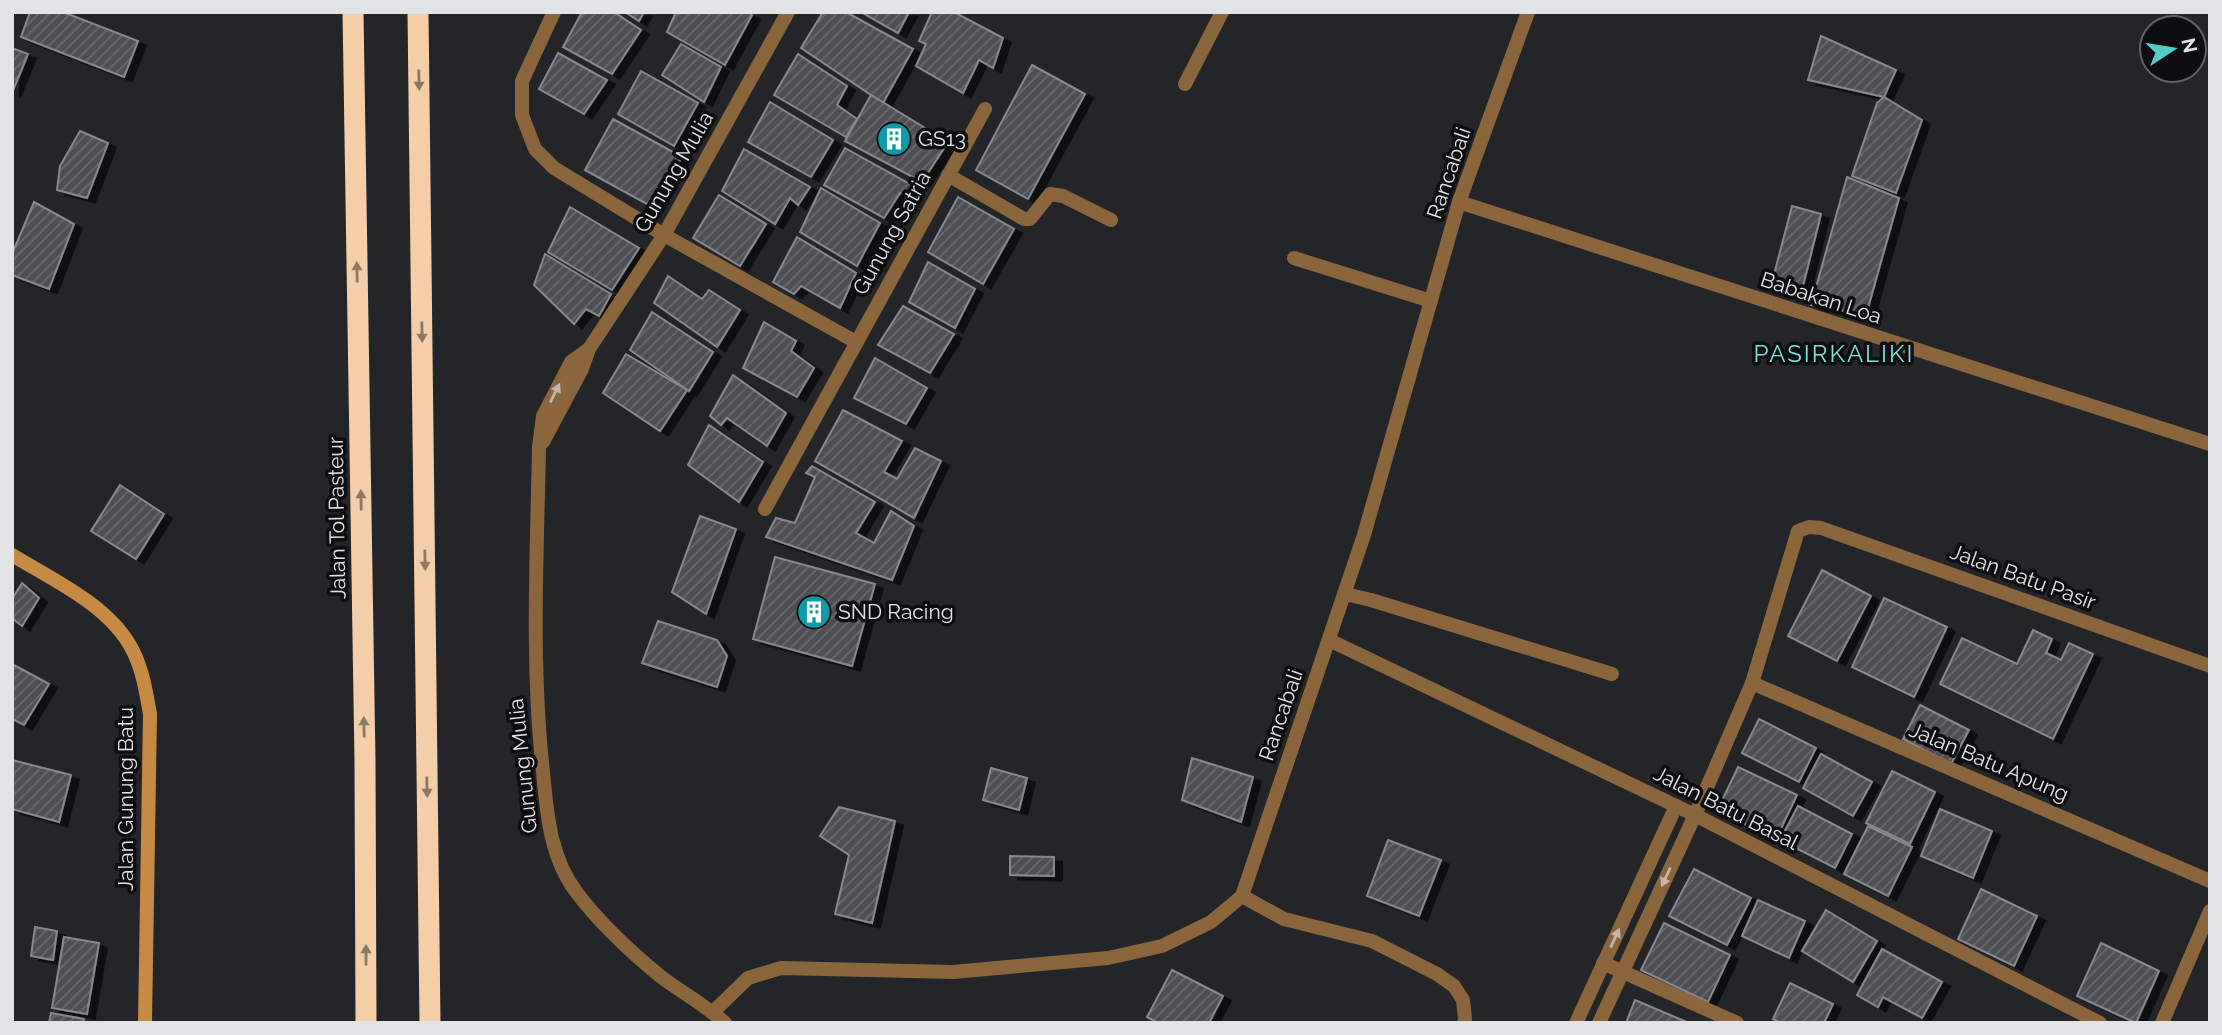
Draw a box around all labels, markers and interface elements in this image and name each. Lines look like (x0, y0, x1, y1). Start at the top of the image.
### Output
north arrow (2138, 14, 2208, 84)
text: N (2177, 36, 2202, 55)
one-way arrow (413, 70, 425, 92)
street label: Gunung Mulia (629, 107, 718, 237)
building icon: GS13 (875, 120, 913, 158)
street label: Rancabali (1421, 124, 1476, 222)
place label: GS13 (918, 126, 966, 151)
street label: Gunung Satria (847, 167, 936, 299)
one-way arrow (352, 261, 363, 283)
street label: Babakan Loa (1757, 266, 1885, 329)
one-way arrow (416, 322, 428, 344)
district label: PASIRKALIKI (1754, 339, 1914, 368)
one-way arrow (549, 383, 561, 403)
street label: Jalan Tol Pasteur (323, 436, 350, 599)
one-way arrow (355, 488, 367, 510)
street label: Jalan Batu Pasir (1947, 539, 2100, 615)
one-way arrow (419, 549, 431, 571)
building icon: SND Racing (795, 593, 833, 631)
place label: SND Racing (838, 599, 954, 624)
street label: Rancabali (1253, 666, 1308, 764)
street label: Gunung Mulia (503, 697, 542, 835)
street label: Jalan Gunung Batu (113, 707, 138, 891)
one-way arrow (358, 716, 370, 738)
street label: Jalan Batu Apung (1906, 717, 2073, 806)
street label: Jalan Batu Basal (1650, 760, 1803, 855)
one-way arrow (422, 777, 433, 799)
one-way arrow (1661, 867, 1672, 887)
one-way arrow (1610, 928, 1621, 949)
one-way arrow (360, 943, 372, 965)

